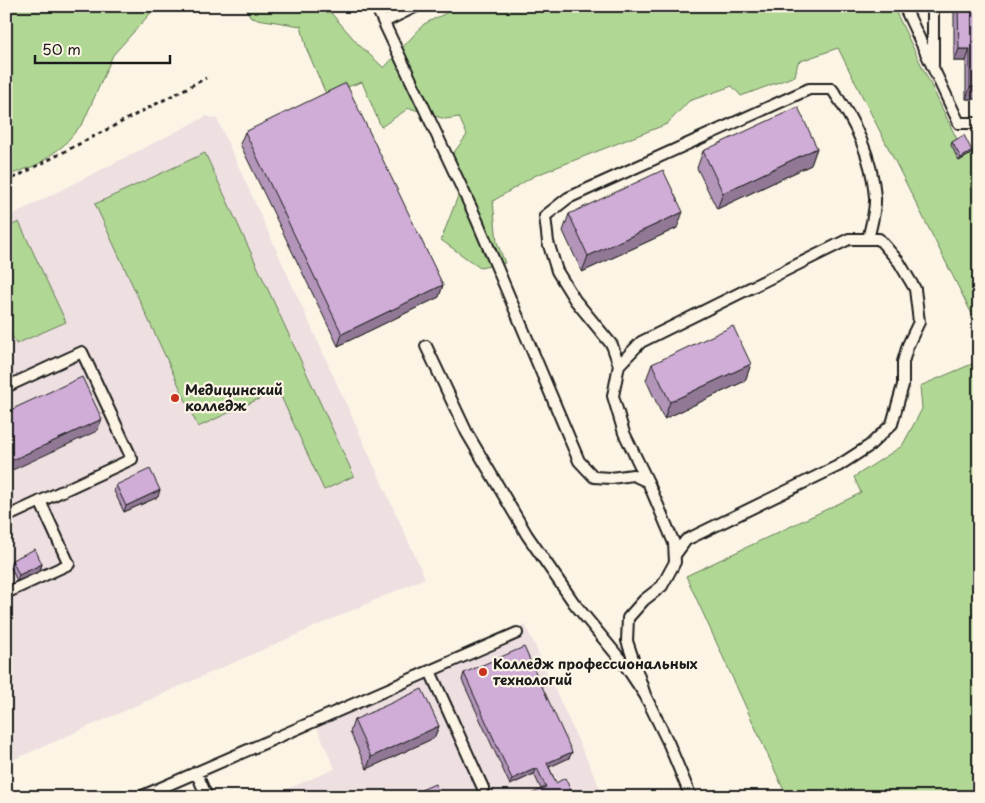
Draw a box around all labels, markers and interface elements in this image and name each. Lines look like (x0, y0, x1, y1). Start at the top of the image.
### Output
scale bar (35, 32, 170, 64)
text: 50 m (42, 37, 81, 60)
place label: Медицинский колледж (185, 379, 283, 416)
marker: Медицинский колледж (169, 392, 181, 404)
place label: Колледж профессиональных технологий (493, 653, 698, 690)
marker: Колледж профессиональных технологий (477, 666, 489, 678)

